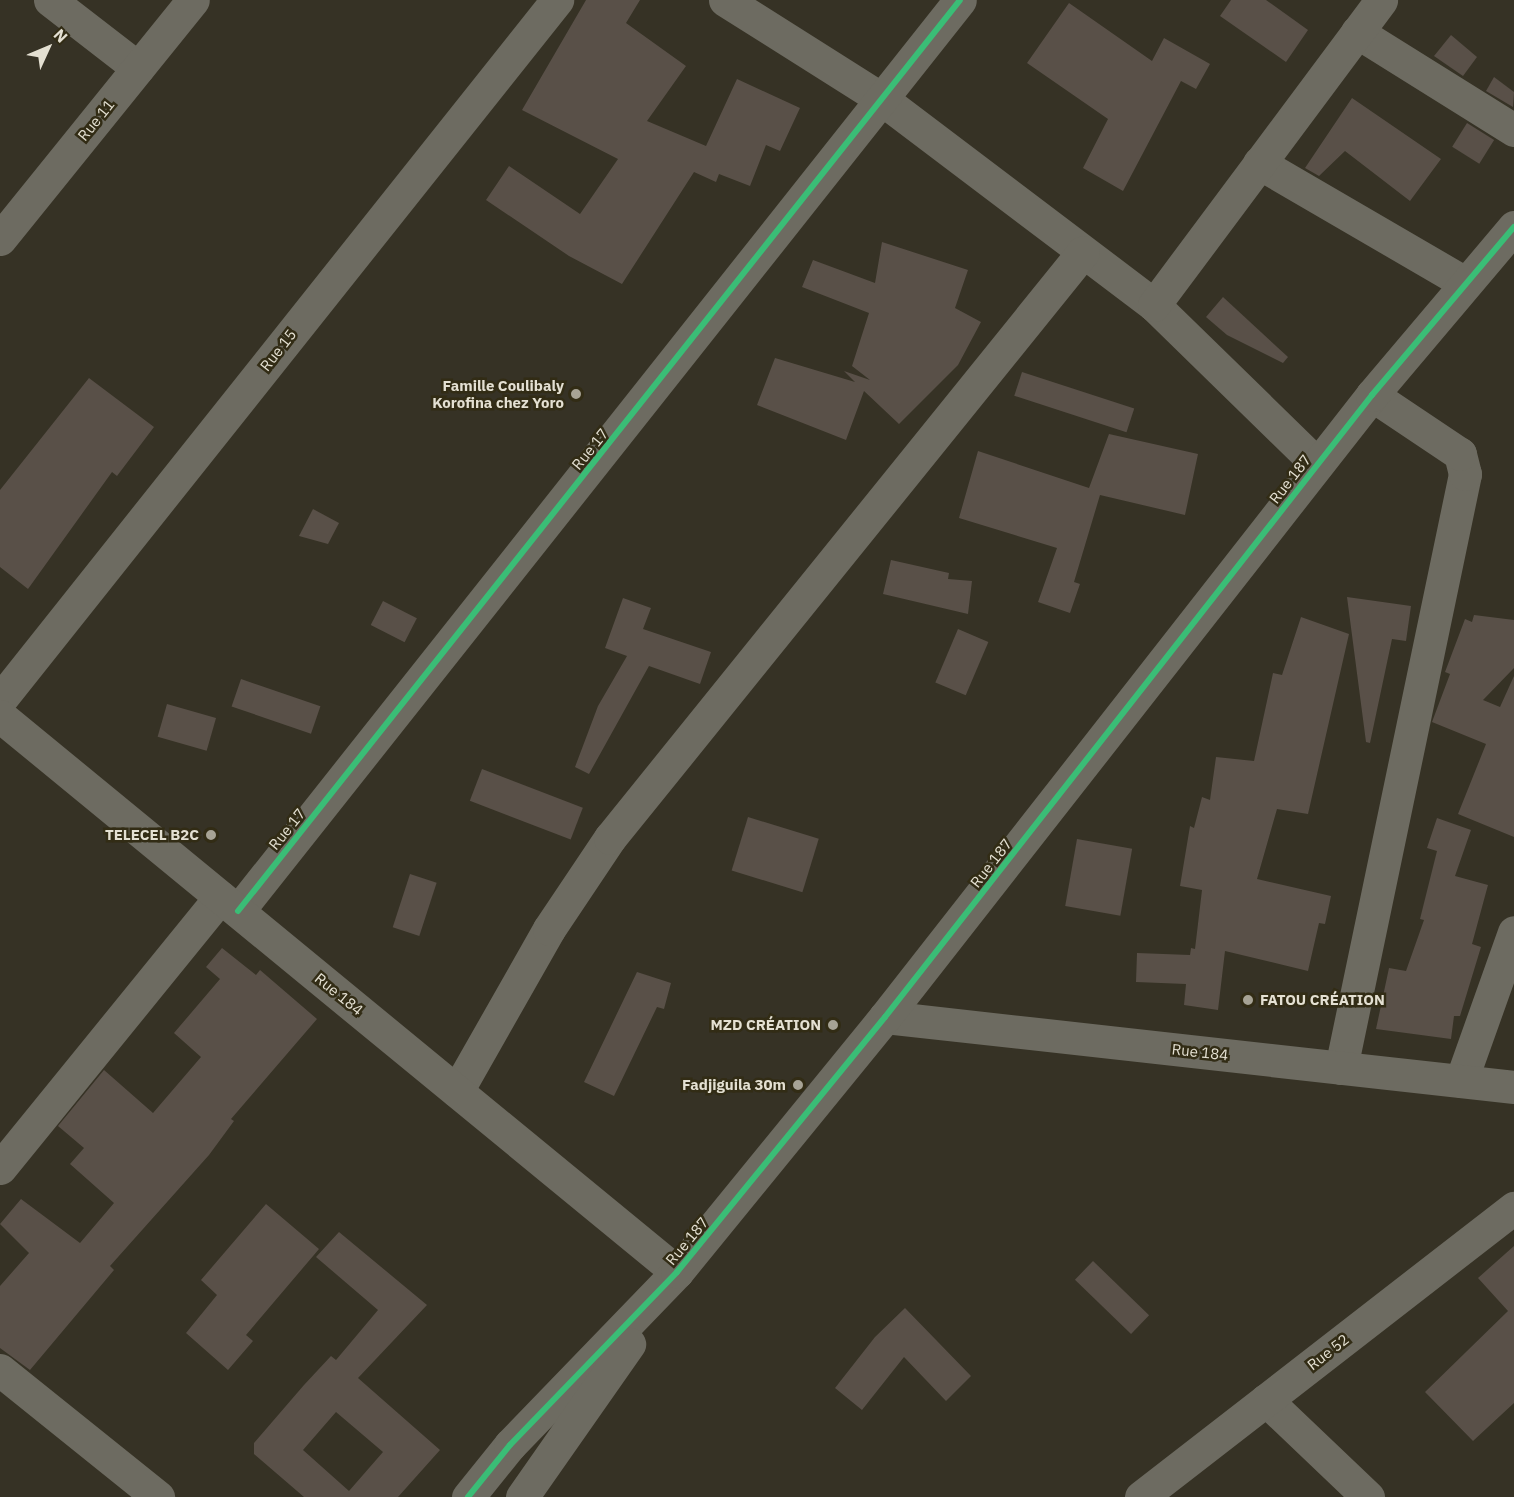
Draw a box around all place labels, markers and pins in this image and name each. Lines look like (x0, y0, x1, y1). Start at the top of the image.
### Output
place label: Famille Coulibaly Korofina chez Yoro (432, 376, 564, 411)
marker: Famille Coulibaly Korofina chez Yoro (569, 387, 583, 401)
place label: TELECEL B2C (105, 826, 199, 844)
marker: TELECEL B2C (204, 828, 218, 842)
place label: FATOU CRÉATION (1260, 991, 1385, 1009)
marker: FATOU CRÉATION (1241, 993, 1255, 1007)
place label: MZD CRÉATION (711, 1016, 821, 1034)
marker: MZD CRÉATION (826, 1018, 840, 1032)
place label: Fadjiguila 30m (682, 1076, 786, 1094)
marker: Fadjiguila 30m (791, 1078, 805, 1092)

